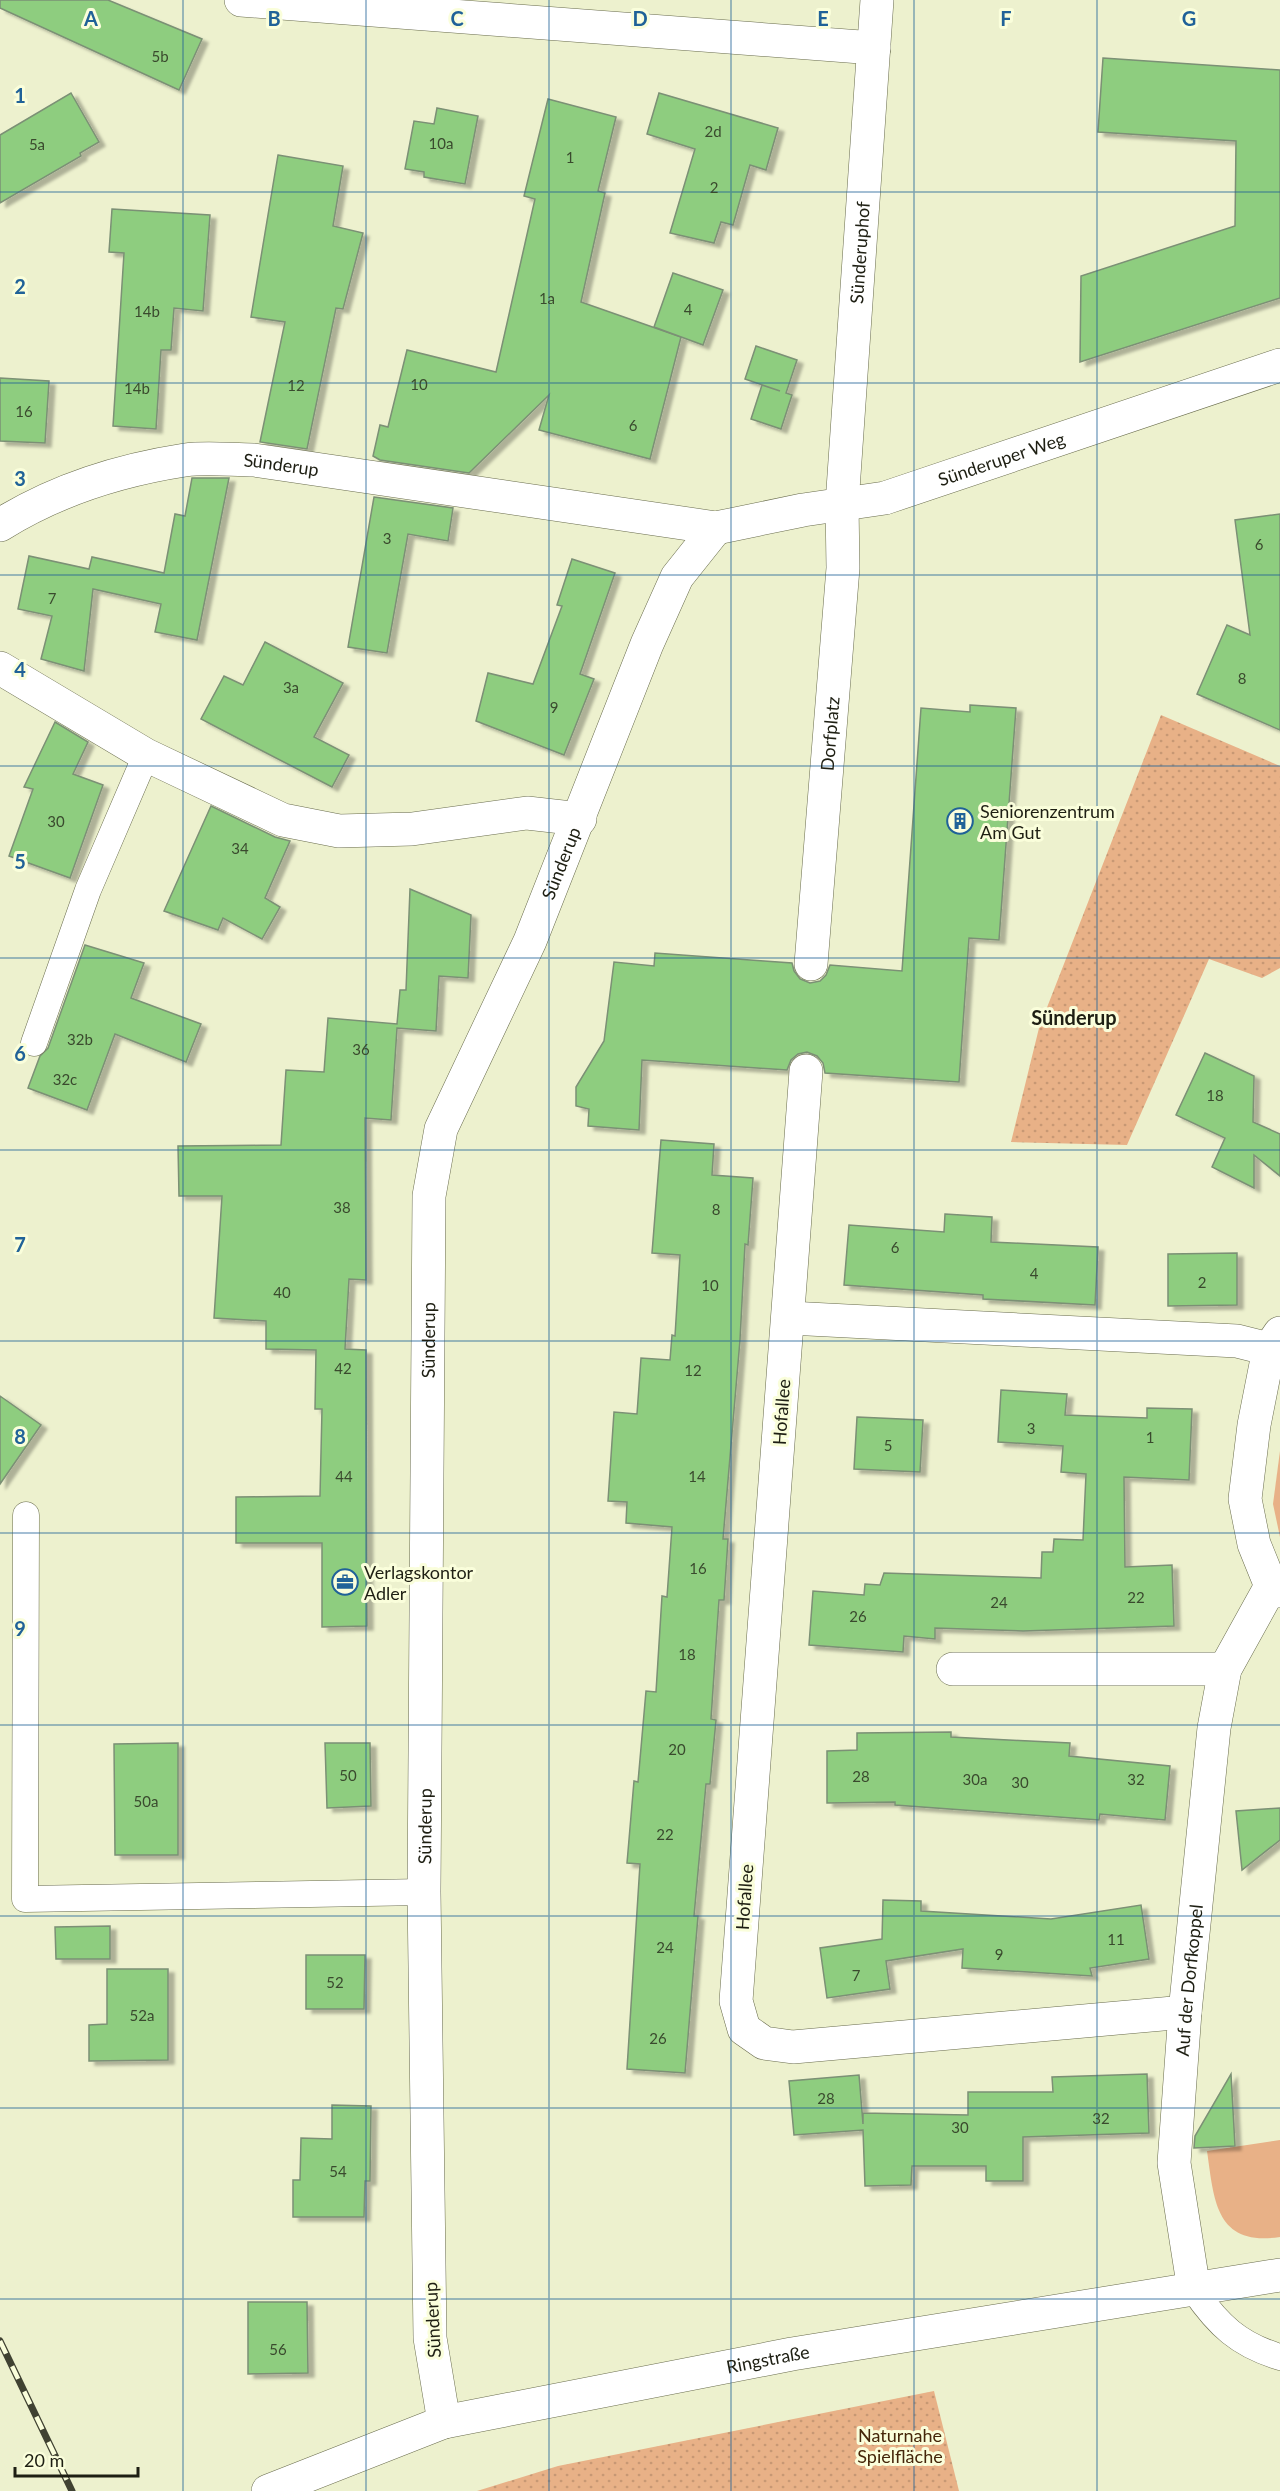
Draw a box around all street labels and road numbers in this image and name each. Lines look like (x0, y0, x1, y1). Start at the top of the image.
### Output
street label: Sünderuphof (845, 200, 874, 304)
street label: Sünderuper Weg (935, 427, 1068, 490)
street label: Sünderup (243, 449, 320, 480)
street label: Dorfplatz (816, 696, 844, 772)
street label: Sünderup (537, 824, 585, 902)
street label: Sünderup (417, 1302, 439, 1378)
street label: Hofallee (768, 1378, 794, 1446)
street label: Sünderup (413, 1788, 436, 1864)
street label: Hofallee (731, 1863, 757, 1931)
street label: Auf der Dorfkoppel (1171, 1903, 1207, 2057)
street label: Sünderup (419, 2282, 445, 2358)
street label: Ringstraße (724, 2340, 811, 2378)

